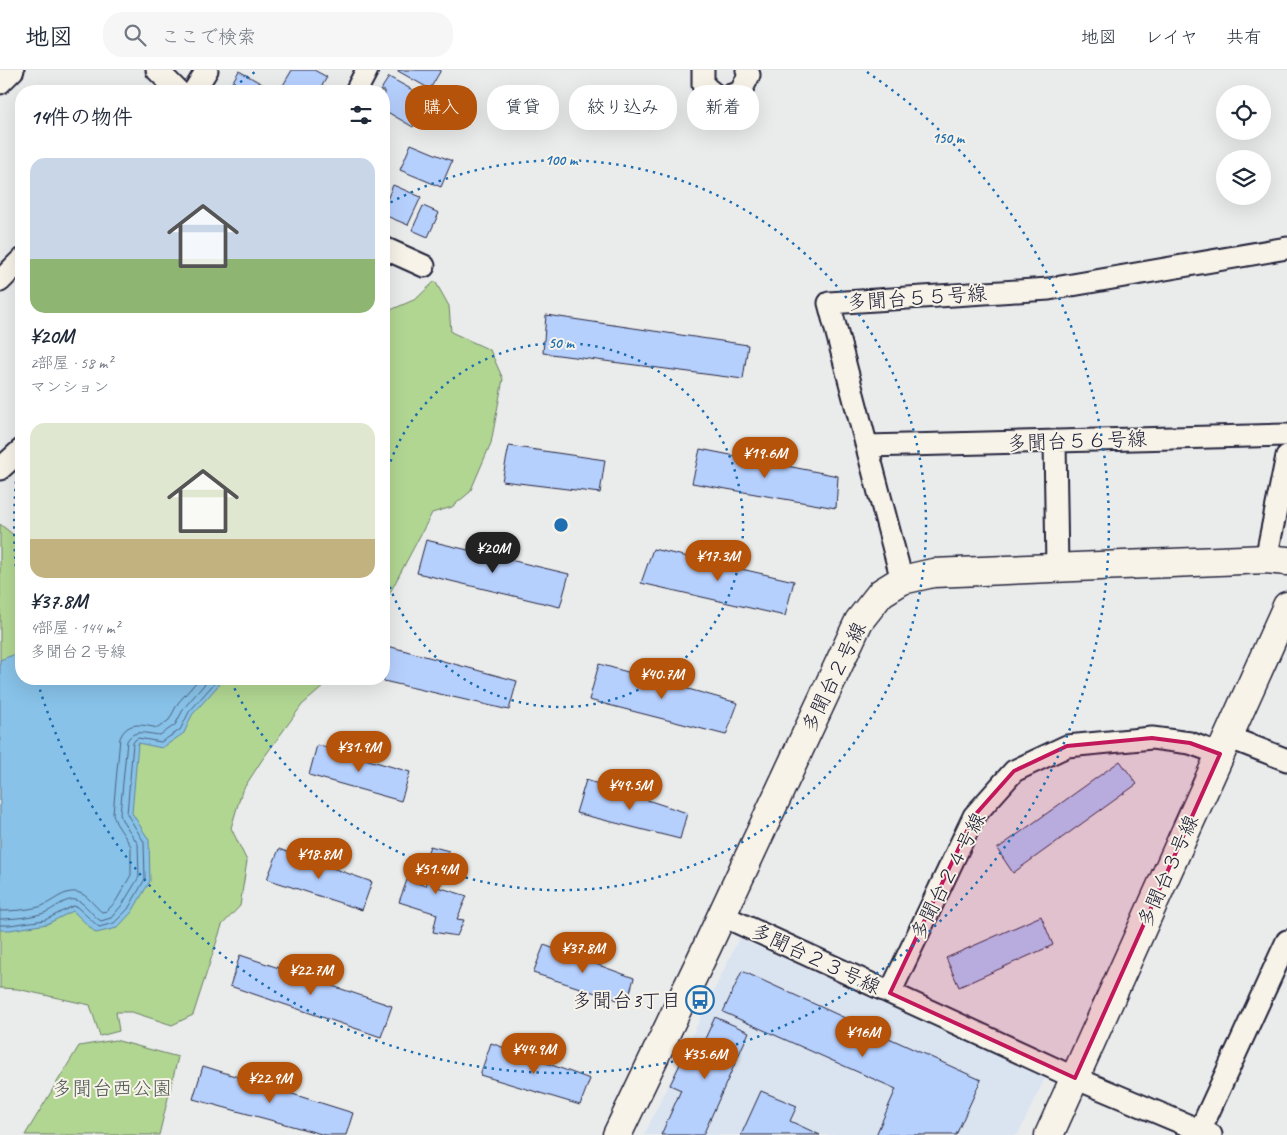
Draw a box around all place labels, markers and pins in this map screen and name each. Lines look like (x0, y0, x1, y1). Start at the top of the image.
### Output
pin: ¥19.6M (724, 436, 806, 479)
centre of rings (552, 516, 570, 534)
pin: ¥20M (463, 532, 523, 574)
pin: ¥17.3M (677, 540, 759, 582)
pin: ¥40.7M (621, 658, 703, 700)
pin: ¥31.9M (318, 730, 400, 773)
pin: ¥49.5M (589, 768, 671, 811)
pin: ¥18.8M (278, 838, 360, 880)
pin: ¥51.4M (395, 852, 477, 895)
pin: ¥37.8M (542, 932, 624, 974)
pin: ¥22.7M (270, 954, 352, 996)
bus stop icon: 多聞台3丁目 (685, 985, 715, 1015)
place label: 多聞台3丁目 (572, 988, 681, 1013)
pin: ¥16M (833, 1016, 893, 1058)
pin: ¥44.9M (493, 1032, 575, 1075)
pin: ¥35.6M (664, 1038, 746, 1080)
pin: ¥22.9M (229, 1062, 311, 1104)

